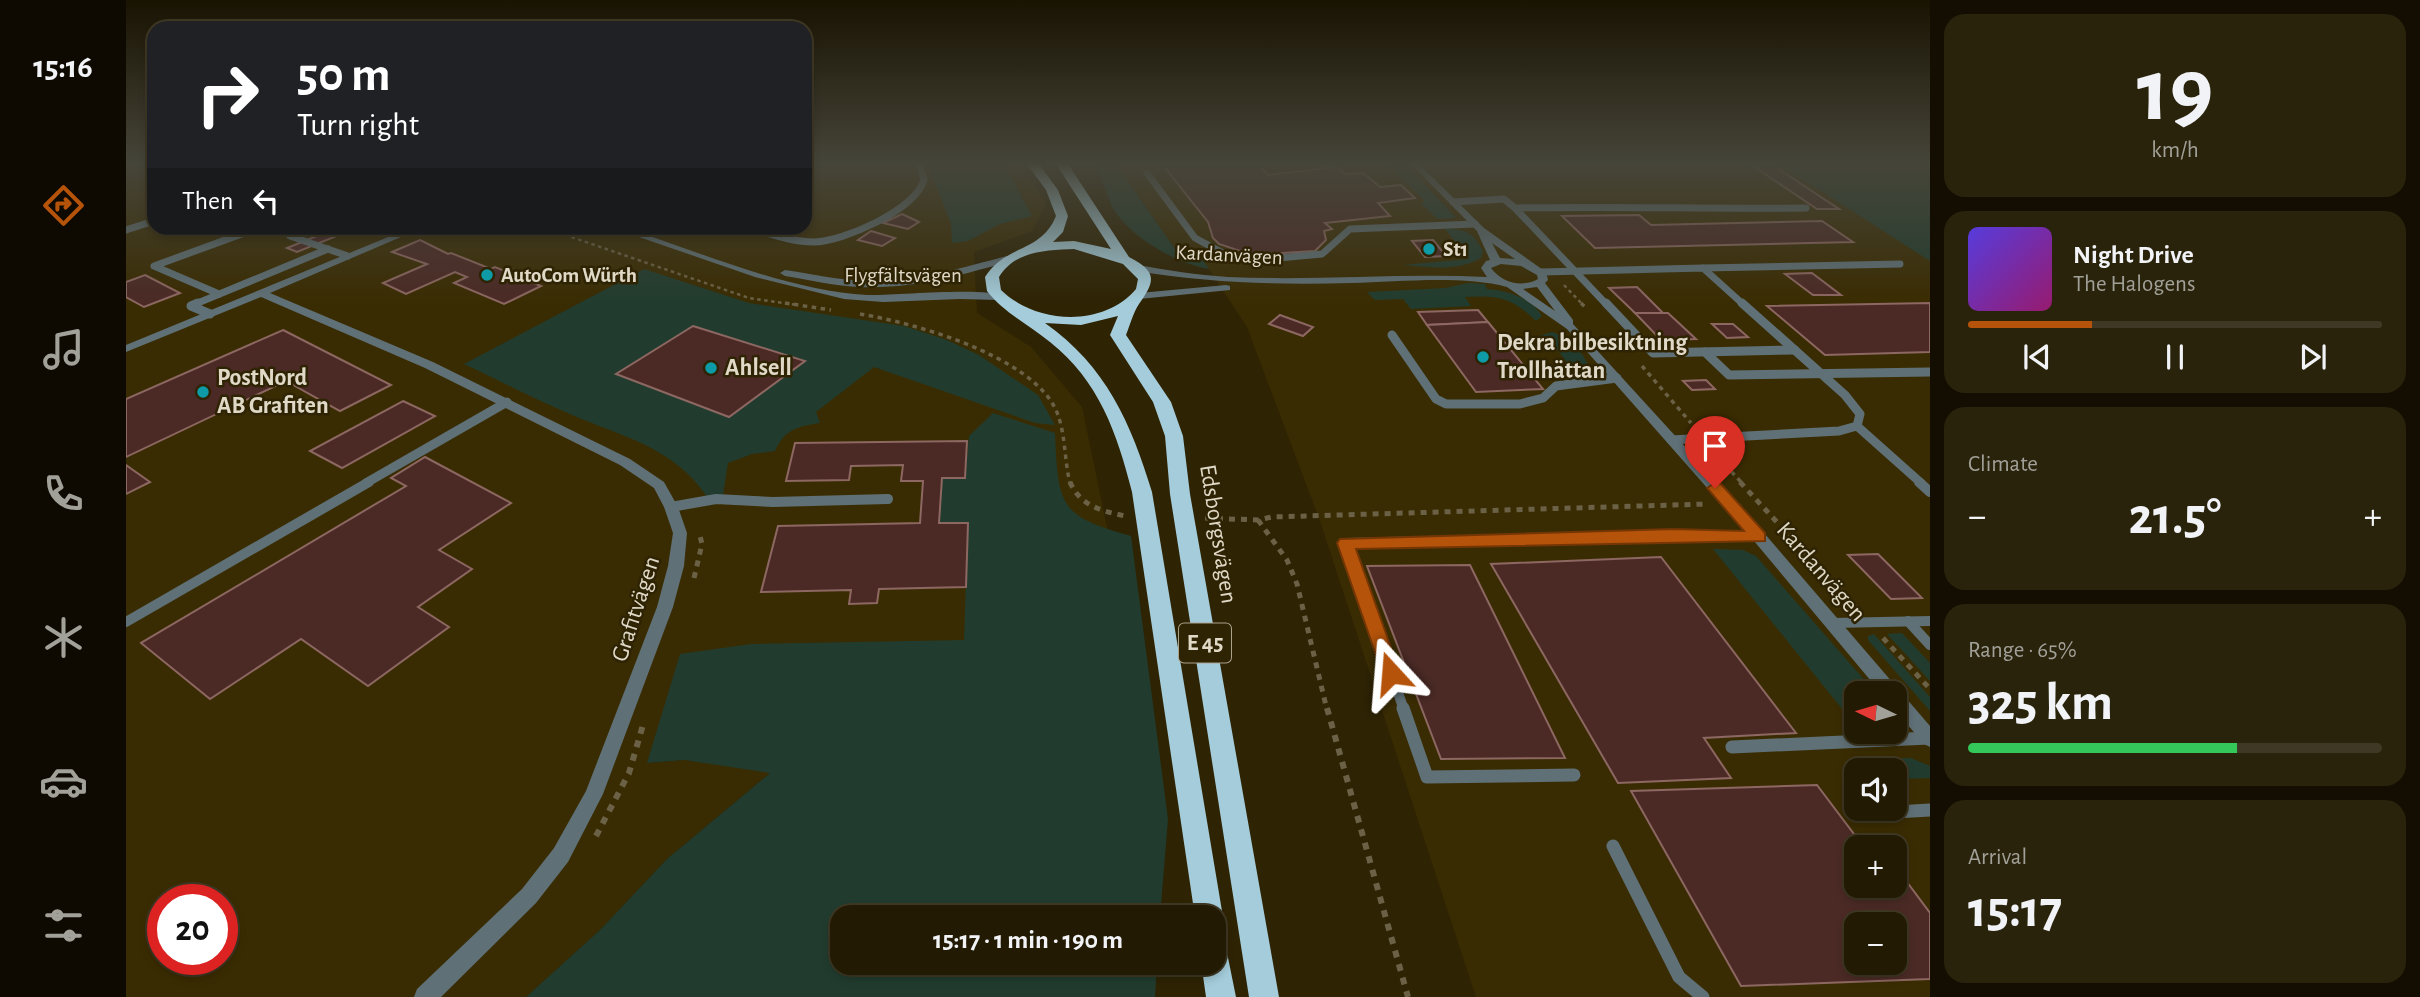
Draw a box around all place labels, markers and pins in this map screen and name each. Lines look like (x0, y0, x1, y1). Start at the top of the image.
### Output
place label: St1 (1443, 239, 1468, 260)
marker: St1 (1421, 241, 1437, 257)
place label: AutoCom Würth (501, 265, 637, 286)
marker: AutoCom Würth (479, 267, 495, 283)
place label: Dekra bilbesiktning Trollhättan (1497, 331, 1688, 383)
marker: Dekra bilbesiktning Trollhättan (1475, 349, 1491, 365)
place label: Ahlsell (725, 356, 792, 380)
marker: Ahlsell (703, 360, 719, 376)
place label: PostNord AB Grafiten (217, 366, 329, 418)
marker: PostNord AB Grafiten (195, 384, 211, 400)
pin (1685, 416, 1745, 488)

